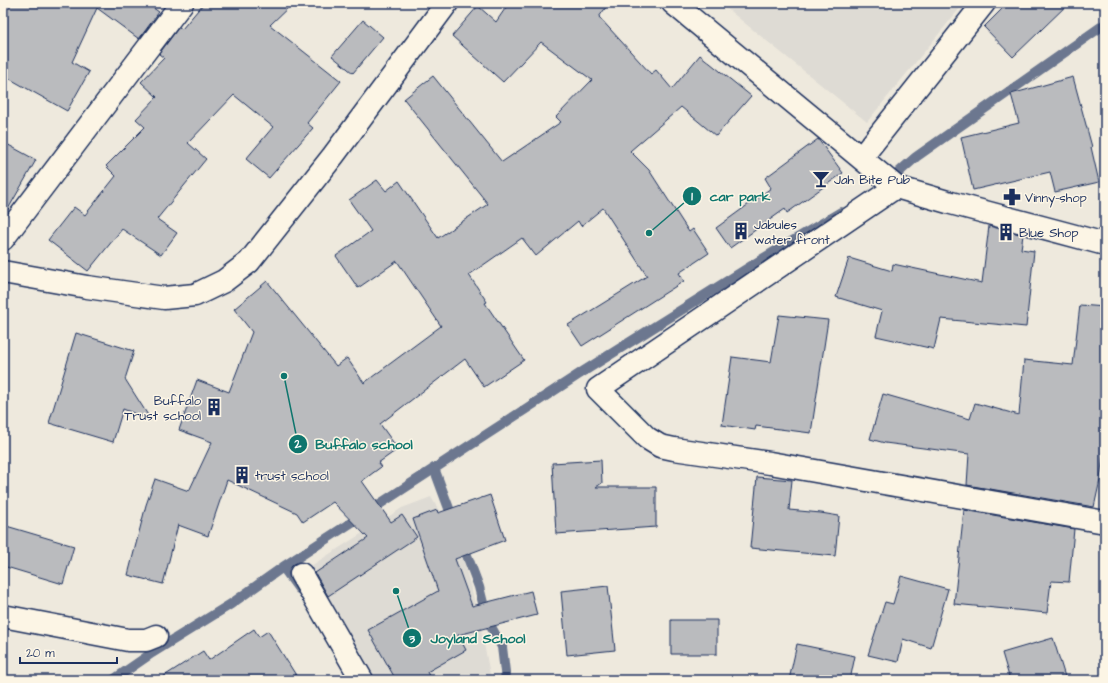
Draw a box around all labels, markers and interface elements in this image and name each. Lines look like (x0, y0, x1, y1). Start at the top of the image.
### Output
bar icon: Jah Bite Pub (811, 169, 831, 189)
place label: Jah Bite Pub (834, 171, 911, 189)
callout: car park (682, 183, 778, 209)
text: car park (710, 187, 771, 207)
pharmacy icon: Vinny-shop (1002, 187, 1022, 207)
text: 1 (691, 188, 693, 205)
place label: Vinny-shop (1025, 189, 1087, 208)
place label: Jabules water front (754, 216, 830, 249)
building icon: Jabules water front (731, 221, 751, 241)
building icon: Blue Shop (996, 222, 1016, 242)
place label: Blue Shop (1019, 224, 1078, 242)
place label: Buffalo Trust school (124, 392, 202, 425)
building icon: Buffalo Trust school (204, 397, 224, 417)
callout: Buffalo school (288, 431, 421, 457)
text: Buffalo school (315, 435, 413, 455)
text: 2 (294, 436, 302, 453)
building icon: trust school (232, 465, 252, 485)
place label: trust school (255, 467, 329, 485)
callout: Joyland School (402, 625, 533, 651)
text: Joyland School (430, 629, 526, 649)
text: 3 (408, 631, 416, 648)
scale bar (20, 639, 117, 665)
text: 20 m (26, 645, 55, 662)

